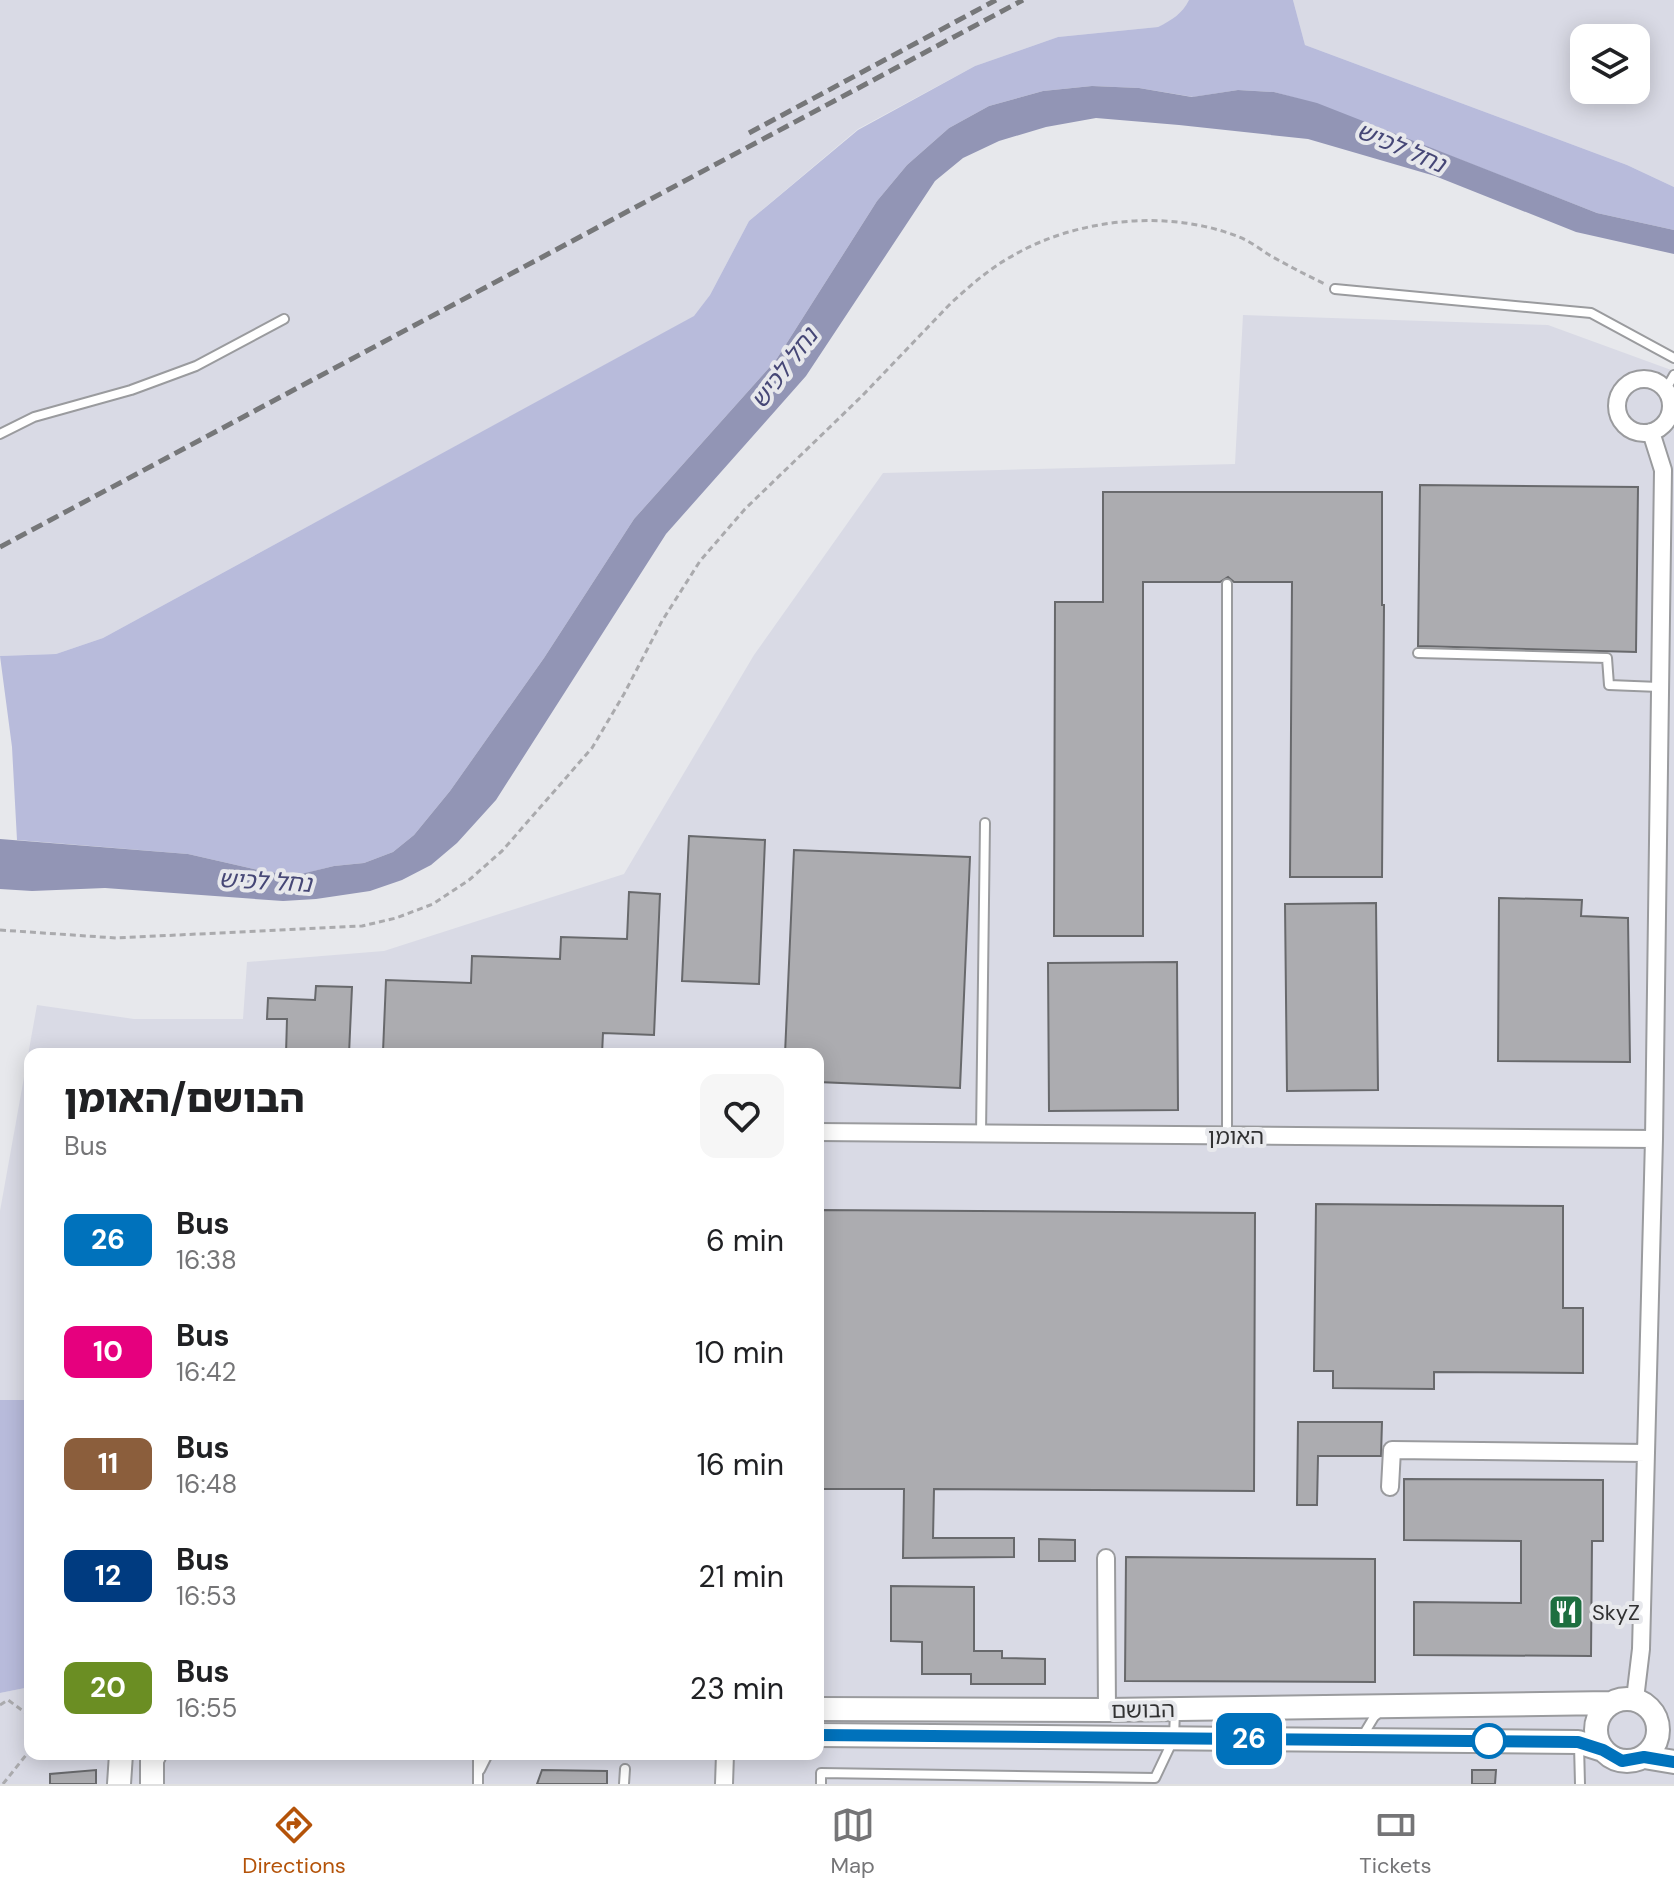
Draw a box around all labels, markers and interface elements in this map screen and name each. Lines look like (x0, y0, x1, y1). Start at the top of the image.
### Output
map controls (1570, 24, 1650, 104)
button: layers (1570, 24, 1650, 104)
water label: נחל לכיש (1352, 115, 1452, 180)
water label: נחל לכיש (744, 320, 826, 415)
water label: נחל לכיש (218, 863, 314, 899)
text: הבושם/האומן (64, 1074, 305, 1124)
button: heart (700, 1074, 784, 1158)
street label: האומן (1208, 1122, 1264, 1151)
text: Bus (64, 1129, 108, 1163)
text: Bus (176, 1204, 230, 1243)
text: 26 (91, 1221, 125, 1258)
text: 6 min (706, 1221, 784, 1260)
text: 16:38 (176, 1243, 237, 1277)
text: Bus (176, 1316, 230, 1355)
text: 10 (93, 1333, 123, 1370)
text: 10 min (695, 1333, 784, 1372)
text: 16:42 (176, 1355, 236, 1389)
text: Bus (176, 1428, 230, 1467)
text: 11 (98, 1445, 118, 1482)
text: 16 min (697, 1445, 784, 1484)
text: 16:48 (176, 1467, 237, 1501)
text: Bus (176, 1540, 230, 1579)
text: 12 (95, 1557, 121, 1594)
text: 21 min (698, 1557, 784, 1596)
text: 16:53 (176, 1579, 237, 1613)
restaurant icon: SkyZ (1547, 1593, 1585, 1631)
place label: SkyZ (1592, 1598, 1640, 1627)
text: Bus (176, 1652, 230, 1691)
text: 20 (90, 1669, 126, 1706)
text: 23 min (690, 1669, 784, 1708)
text: 16:55 (176, 1691, 237, 1725)
street label: הבושם (1111, 1695, 1175, 1725)
line badge: 26 (1213, 1713, 1285, 1765)
text: 26 (1232, 1720, 1266, 1757)
unlabelled marker (1472, 1724, 1506, 1758)
tab: Directions (242, 1803, 346, 1880)
tab: Map (830, 1803, 875, 1880)
tab: Tickets (1359, 1803, 1432, 1880)

